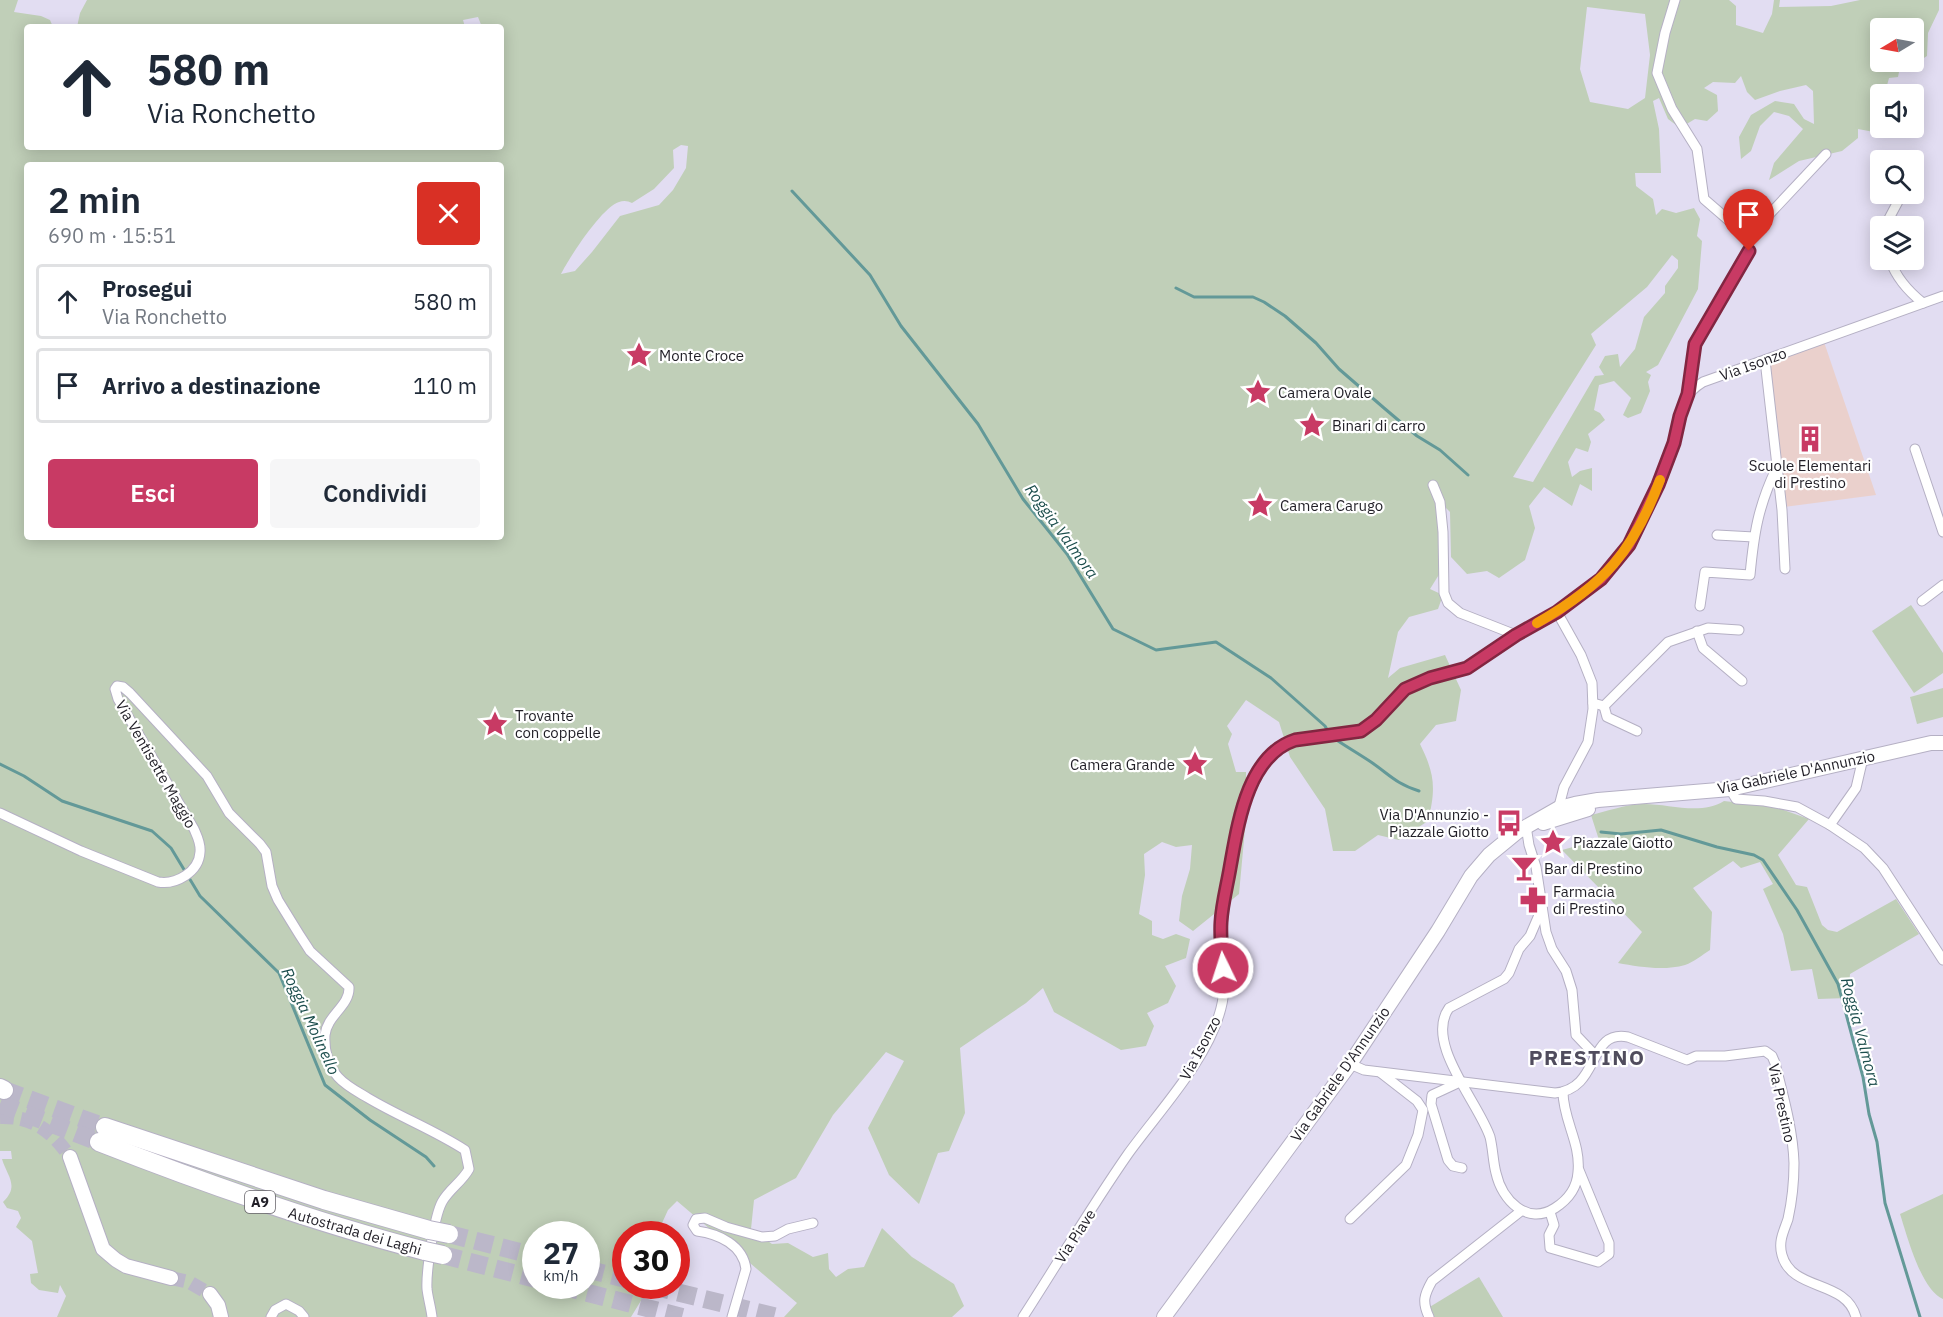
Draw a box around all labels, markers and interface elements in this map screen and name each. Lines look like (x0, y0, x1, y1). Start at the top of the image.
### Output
north arrow (1870, 18, 1924, 72)
map controls (1870, 18, 1924, 270)
text: 580 m (147, 42, 270, 97)
icon: ahead (48, 48, 126, 126)
button: sound (1870, 84, 1924, 138)
text: Via Ronchetto (147, 95, 316, 130)
button: search (1870, 150, 1924, 204)
text: 2 min (48, 176, 141, 223)
button: close (417, 182, 480, 245)
pin (1723, 189, 1774, 251)
icon: arrive (1732, 198, 1765, 231)
button: layers (1870, 216, 1924, 270)
text: 690 m · 15:51 (48, 222, 176, 249)
text: Prosegui (102, 274, 192, 303)
icon: ahead (51, 285, 84, 318)
text: 580 m (413, 287, 477, 316)
text: Via Ronchetto (102, 303, 227, 330)
place icon: Monte Croce (624, 340, 654, 370)
street label: Via Isonzo (1717, 343, 1789, 385)
place label: Monte Croce (659, 346, 744, 365)
icon: arrive (51, 369, 84, 402)
text: Arrivo a destinazione (102, 371, 321, 400)
text: 110 m (413, 371, 477, 400)
place icon: Camera Ovale (1243, 377, 1273, 407)
place label: Camera Ovale (1278, 383, 1372, 402)
place icon: Binari di carro (1297, 410, 1327, 440)
place label: Binari di carro (1332, 416, 1426, 435)
building icon: Scuole Elementari di Prestino (1795, 424, 1825, 454)
place label: Scuole Elementari di Prestino (1749, 456, 1871, 492)
button: Esci (48, 459, 258, 528)
button: Condividi (270, 459, 480, 528)
water label: Roggia Valmora (1021, 480, 1103, 582)
place icon: Camera Carugo (1245, 490, 1275, 520)
place label: Camera Carugo (1280, 496, 1383, 515)
street label: Via Ventisette Maggio (112, 697, 200, 831)
place label: Trovante con coppelle (515, 706, 601, 742)
place icon: Trovante con coppelle (480, 709, 510, 739)
street label: Via Gabriele D'Annunzio (1716, 746, 1876, 798)
place icon: Camera Grande (1180, 749, 1210, 779)
place label: Camera Grande (1070, 755, 1175, 774)
place label: Via D'Annunzio - Piazzale Giotto (1379, 805, 1489, 841)
bus stop icon: Via D'Annunzio - Piazzale Giotto (1494, 808, 1524, 838)
place icon: Piazzale Giotto (1538, 827, 1568, 857)
place label: Piazzale Giotto (1573, 833, 1673, 852)
bar icon: Bar di Prestino (1509, 853, 1539, 883)
place label: Bar di Prestino (1544, 859, 1643, 878)
place label: Farmacia di Prestino (1553, 882, 1625, 918)
pharmacy icon: Farmacia di Prestino (1518, 885, 1548, 915)
position arrow (1191, 936, 1255, 1000)
water label: Roggia Molinello (277, 964, 345, 1078)
water label: Roggia Valmora (1837, 975, 1885, 1089)
street label: Via Gabriele D'Annunzio (1286, 1003, 1394, 1145)
street label: Via Isonzo (1175, 1013, 1225, 1083)
district label: PRESTINO (1529, 1043, 1645, 1071)
street label: Via Prestino (1764, 1062, 1800, 1144)
road number: A9 (245, 1191, 275, 1213)
street label: Autostrada dei Laghi (286, 1203, 424, 1259)
street label: Via Piave (1051, 1205, 1099, 1267)
speed limit sign: 30 (612, 1221, 690, 1299)
text: 27 (543, 1233, 579, 1272)
text: km/h (543, 1266, 579, 1285)

